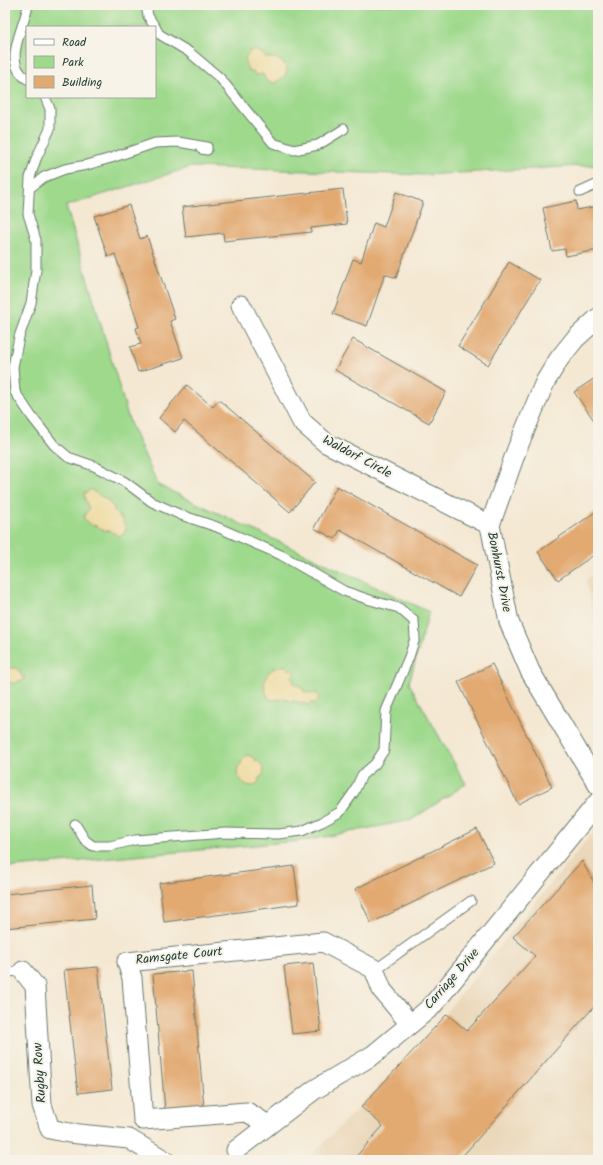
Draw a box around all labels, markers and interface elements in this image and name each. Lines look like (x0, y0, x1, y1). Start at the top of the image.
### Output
legend (26, 26, 156, 98)
text: Road (62, 33, 87, 52)
text: Park (62, 53, 84, 72)
text: Building (62, 73, 102, 92)
street label: Waldorf Circle (318, 430, 396, 484)
street label: Bonhurst Drive (481, 530, 517, 614)
street label: Ramsgate Court (135, 941, 224, 971)
street label: Carriage Drive (419, 943, 485, 1015)
street label: Rugby Row (27, 1042, 53, 1104)

